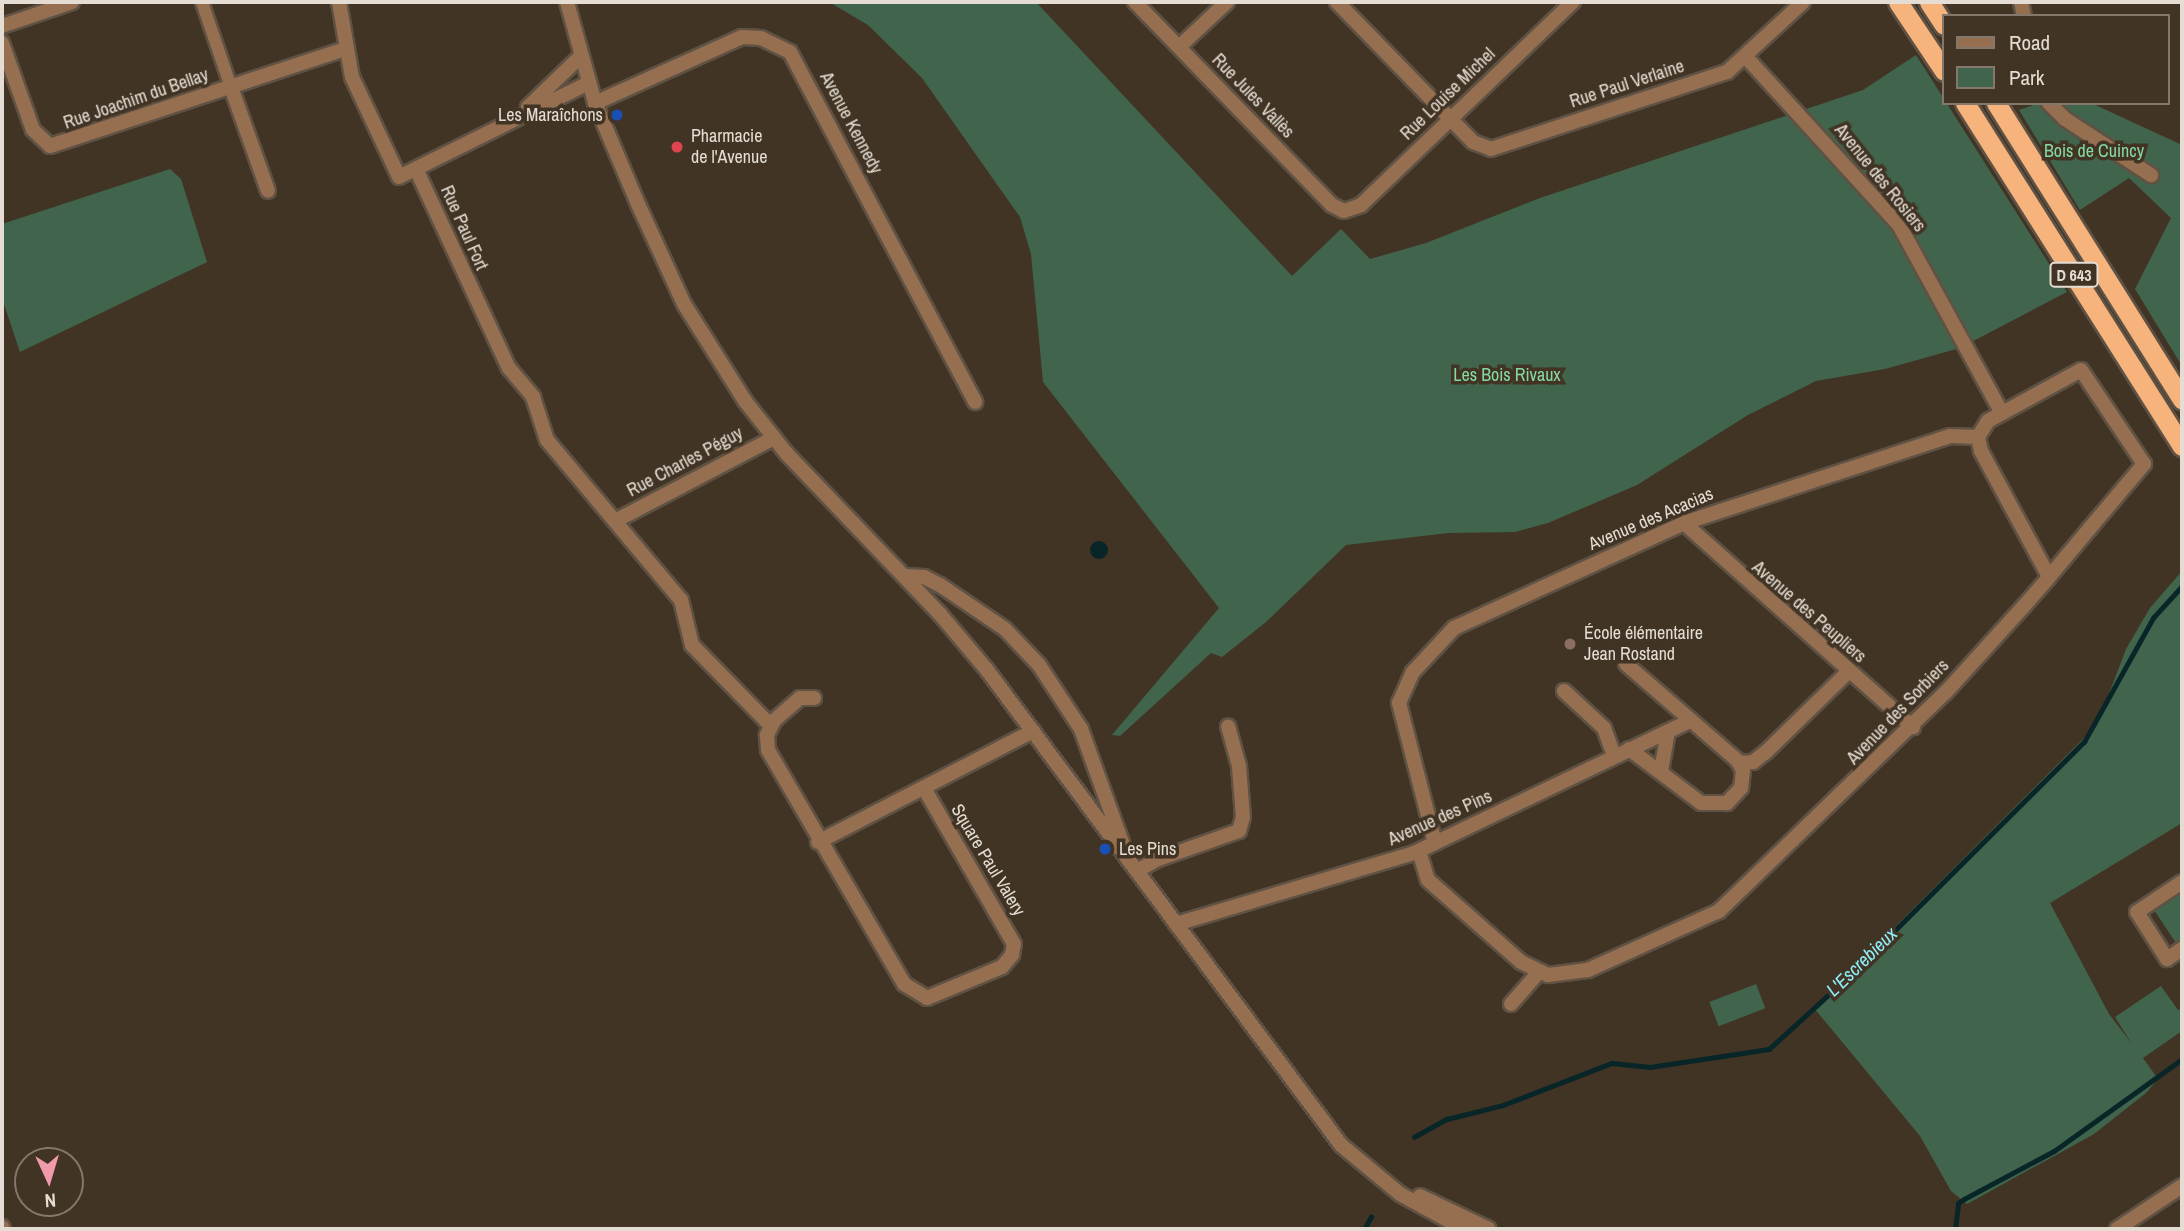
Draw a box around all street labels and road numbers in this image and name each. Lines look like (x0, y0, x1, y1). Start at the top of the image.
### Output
street label: Rue Louise Michel (1396, 43, 1500, 145)
street label: Rue Jules Vallès (1207, 49, 1299, 143)
street label: Rue Paul Verlaine (1567, 55, 1687, 113)
street label: Rue Joachim du Bellay (61, 64, 211, 134)
street label: Avenue Kennedy (815, 68, 887, 178)
street label: Avenue des Rosiers (1830, 120, 1930, 236)
street label: Rue Paul Fort (436, 182, 492, 274)
road number: D 643 (2048, 262, 2100, 288)
street label: Rue Charles Péguy (623, 422, 747, 502)
street label: Avenue des Acacias (1585, 483, 1717, 555)
street label: Avenue des Peupliers (1748, 557, 1870, 667)
street label: Avenue des Sorbiers (1842, 655, 1954, 769)
street label: Avenue des Pins (1385, 785, 1495, 851)
street label: Square Paul Valery (946, 800, 1030, 920)

